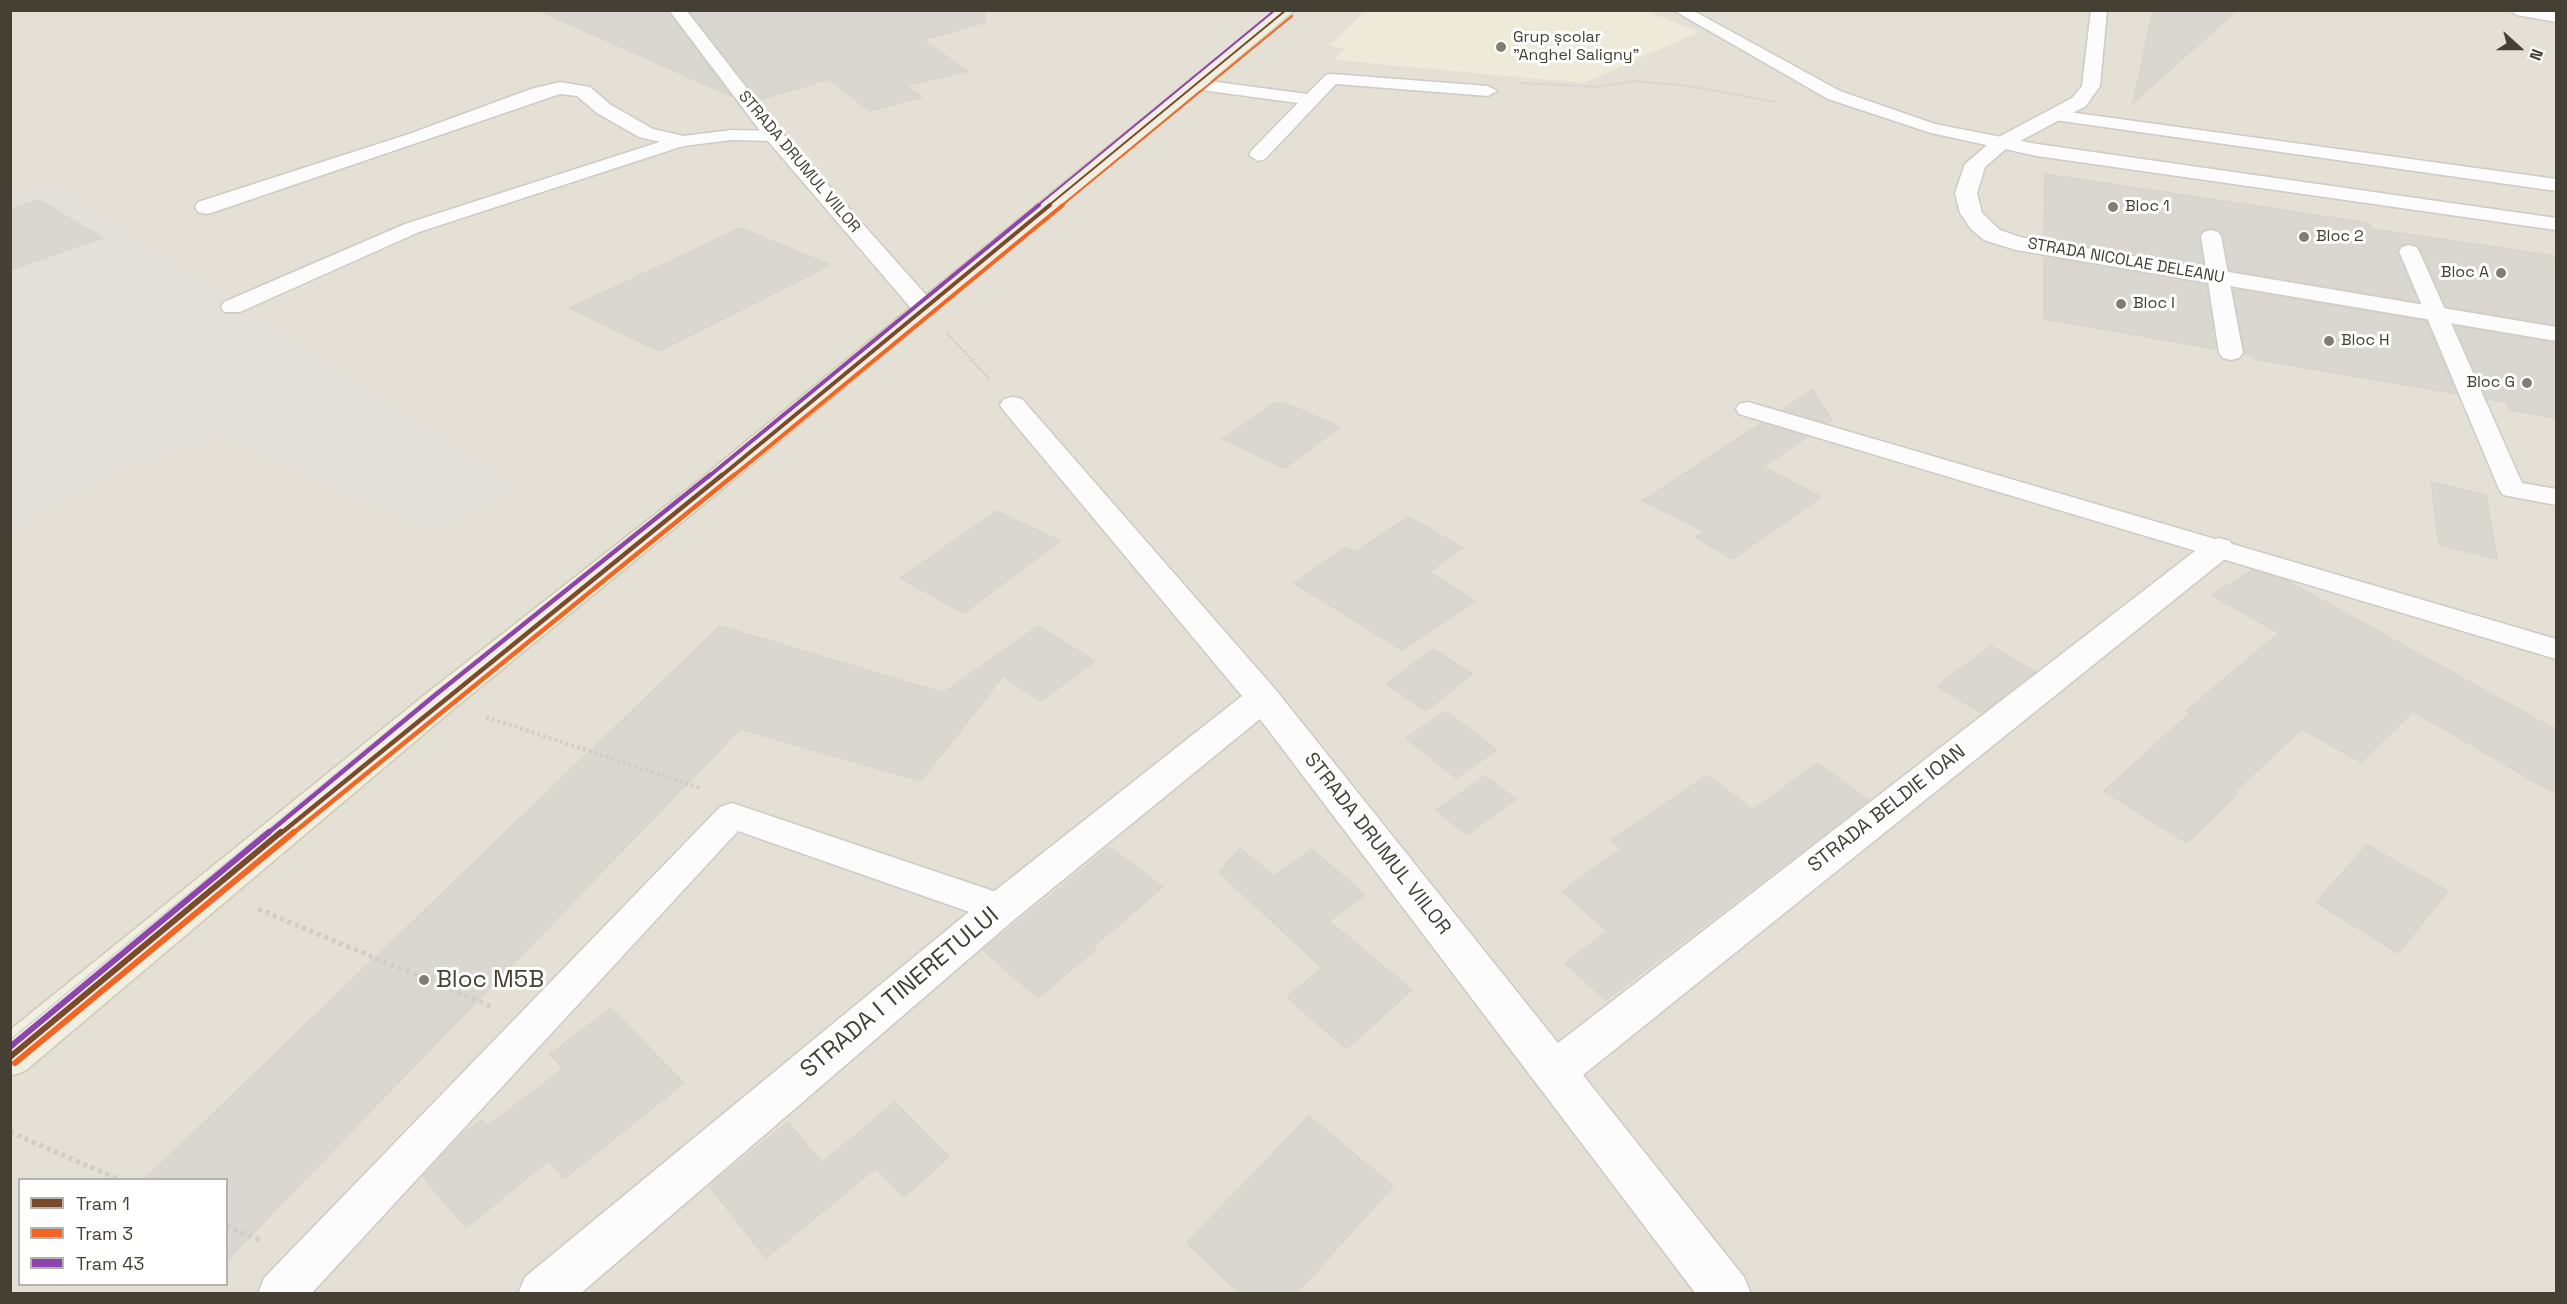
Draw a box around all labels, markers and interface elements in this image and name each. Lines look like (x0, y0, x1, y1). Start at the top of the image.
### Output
north arrow (2489, 18, 2549, 78)
place label: Grup școlar "Anghel Saligny" (1513, 28, 1639, 66)
marker: Grup școlar "Anghel Saligny" (1494, 40, 1508, 54)
text: N (2525, 46, 2548, 63)
street label: STRADA DRUMUL VIILOR (734, 87, 864, 237)
place label: Bloc 1 (2125, 197, 2170, 217)
marker: Bloc 1 (2106, 200, 2120, 214)
place label: Bloc 2 (2316, 227, 2364, 247)
marker: Bloc 2 (2297, 230, 2311, 244)
street label: STRADA NICOLAE DELEANU (2026, 234, 2226, 288)
place label: Bloc A (2441, 263, 2489, 283)
marker: Bloc A (2494, 266, 2508, 280)
place label: Bloc I (2133, 294, 2175, 314)
marker: Bloc I (2114, 297, 2128, 311)
place label: Bloc H (2341, 331, 2390, 351)
marker: Bloc H (2322, 334, 2336, 348)
place label: Bloc G (2466, 373, 2515, 393)
marker: Bloc G (2520, 376, 2534, 390)
street label: STRADA BELDIE IOAN (1803, 740, 1971, 878)
street label: STRADA DRUMUL VIILOR (1299, 748, 1455, 940)
street label: STRADA I TINERETULUI (795, 902, 1005, 1084)
place label: Bloc M5B (436, 966, 544, 994)
marker: Bloc M5B (417, 973, 431, 987)
legend (18, 1178, 228, 1286)
text: Tram 1 (76, 1192, 130, 1215)
text: Tram 3 (76, 1222, 133, 1245)
text: Tram 43 (76, 1252, 144, 1275)

